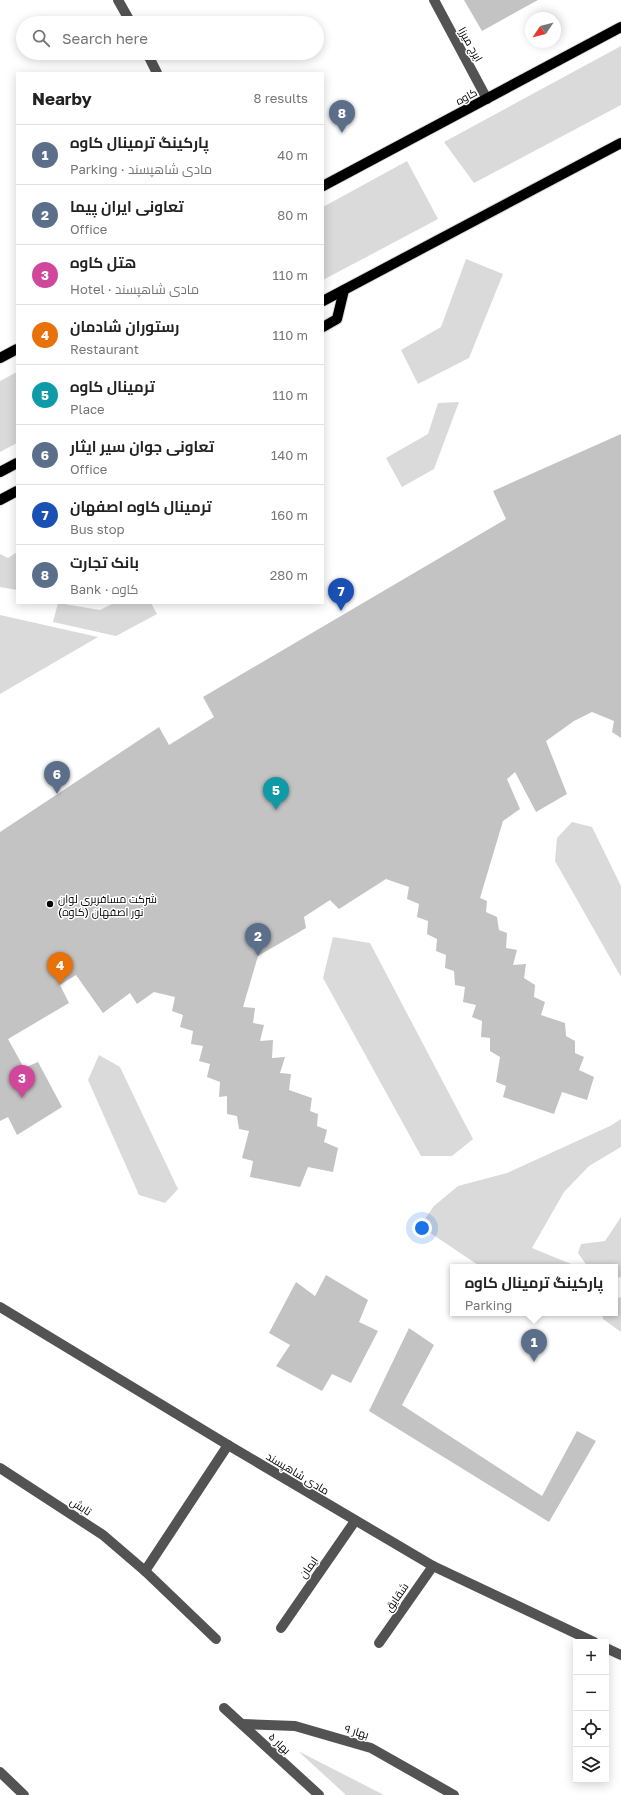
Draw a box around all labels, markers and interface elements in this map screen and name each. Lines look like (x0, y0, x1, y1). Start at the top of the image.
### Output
north arrow (525, 12, 561, 48)
search box (16, 16, 324, 60)
street label: ایرج میرزا (454, 24, 486, 65)
icon: search (30, 27, 52, 49)
text: Search here (62, 29, 148, 47)
street label: کاوه (453, 85, 480, 108)
text: Nearby (32, 88, 92, 109)
text: 8 results (254, 90, 308, 106)
pin: 8 (329, 100, 355, 133)
text: پارکینگ ترمینال کاوه (70, 133, 209, 151)
text: 1 (42, 147, 48, 163)
text: 40 m (277, 147, 308, 163)
text: Parking · مادی شاهپسند (70, 161, 212, 177)
text: تعاونی ایران پیما (70, 197, 184, 215)
text: 2 (41, 207, 49, 223)
text: 80 m (277, 207, 308, 223)
text: Office (70, 221, 107, 237)
text: هتل کاوه (70, 253, 136, 271)
text: 3 (41, 267, 49, 283)
text: 110 m (273, 267, 308, 283)
text: Hotel · مادی شاهپسند (70, 281, 199, 297)
text: رستوران شادمان (70, 317, 179, 335)
text: 4 (41, 327, 49, 343)
text: 110 m (273, 327, 308, 343)
text: Restaurant (70, 341, 139, 357)
text: ترمینال کاوه (70, 377, 155, 395)
text: 5 (41, 387, 49, 403)
text: 110 m (273, 387, 308, 403)
text: Place (70, 401, 105, 417)
text: تعاونی جوان سیر ایثار (70, 437, 214, 455)
text: 6 (41, 447, 49, 463)
text: 140 m (271, 447, 308, 463)
text: Office (70, 461, 107, 477)
text: ترمینال کاوه اصفهان (70, 497, 212, 515)
text: 7 (41, 507, 49, 523)
text: 160 m (271, 507, 308, 523)
text: Bus stop (70, 521, 125, 537)
text: بانک تجارت (70, 553, 139, 571)
text: 8 (41, 567, 49, 583)
text: 280 m (270, 567, 308, 583)
pin: 7 (328, 578, 354, 611)
text: Bank · کاوه (70, 581, 138, 597)
pin: 6 (44, 761, 70, 794)
pin: 5 (263, 777, 289, 810)
place label: شرکت مسافربری لوان نور اصفهان (کاوه) (58, 892, 157, 919)
marker: شرکت مسافربری لوان نور اصفهان (کاوه) (45, 899, 55, 909)
pin: 2 (245, 923, 271, 956)
pin: 4 (47, 952, 73, 985)
pin: 3 (9, 1065, 35, 1098)
your location (412, 1218, 432, 1238)
popup (450, 1264, 618, 1316)
text: پارکینگ ترمینال کاوه (465, 1273, 603, 1291)
text: Parking (465, 1297, 512, 1313)
pin: 1 (521, 1329, 547, 1362)
street label: مادی شاهپسند (264, 1449, 332, 1498)
street label: تابش (67, 1494, 94, 1519)
street label: ایمان (296, 1553, 321, 1581)
street label: شقایق (381, 1580, 411, 1614)
map controls (573, 1639, 609, 1783)
button: + (573, 1639, 609, 1675)
button: − (573, 1675, 609, 1711)
button: locate (573, 1711, 609, 1747)
street label: بهار ۹ (343, 1721, 371, 1742)
street label: بهار ۵ (266, 1730, 294, 1757)
button: layers (573, 1747, 609, 1783)

